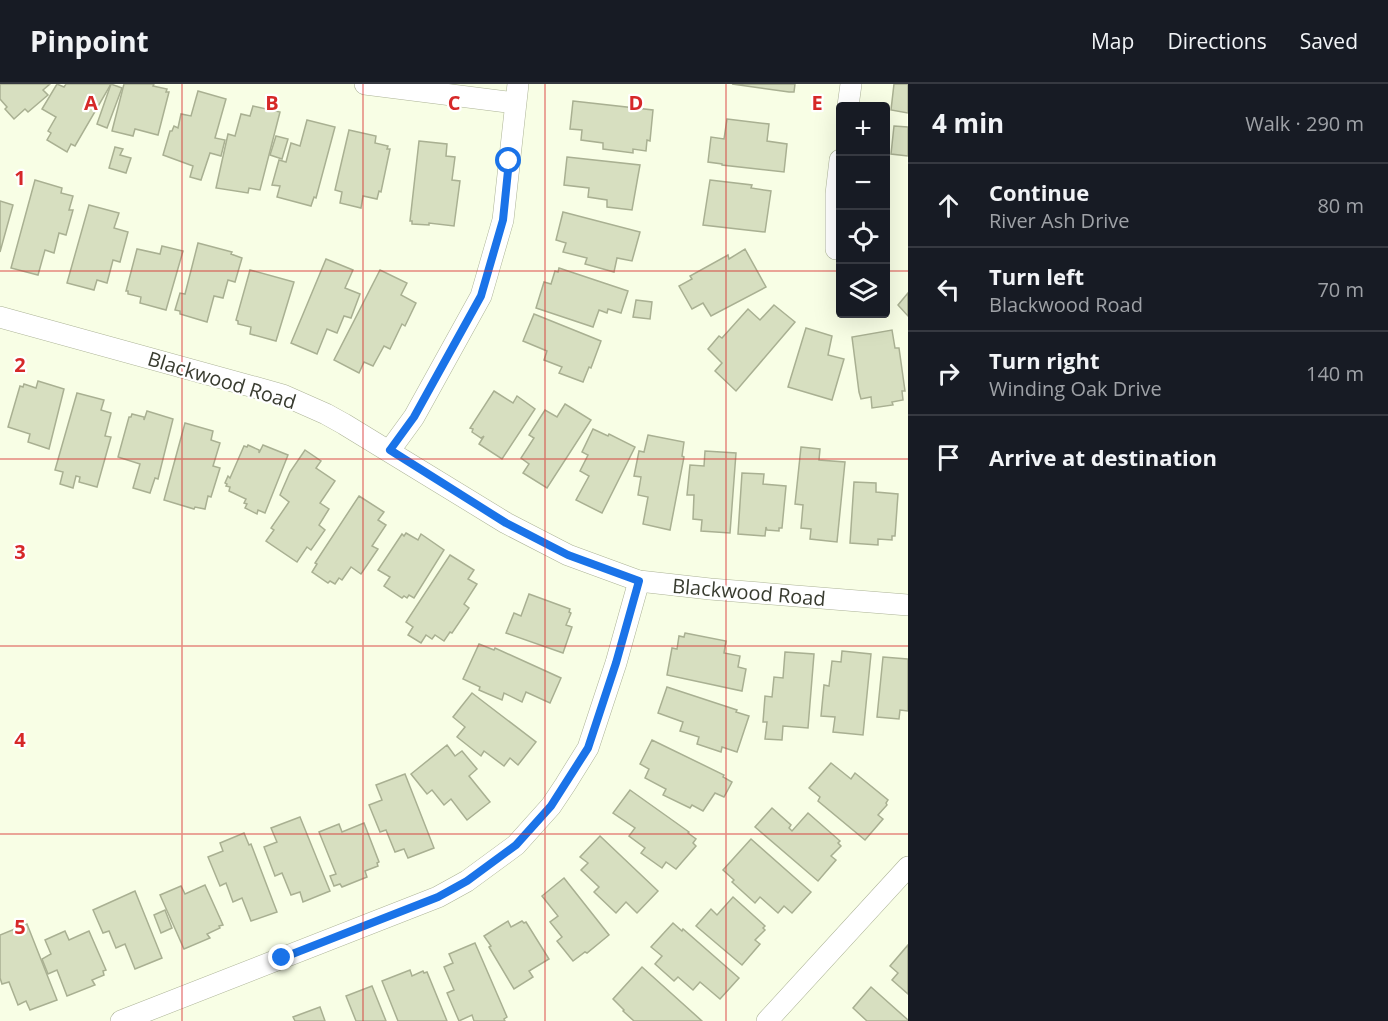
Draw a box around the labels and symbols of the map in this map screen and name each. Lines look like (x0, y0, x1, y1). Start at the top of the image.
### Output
text: A (84, 89, 98, 116)
text: B (265, 89, 279, 116)
text: C (448, 89, 461, 116)
text: D (629, 89, 643, 116)
text: E (811, 89, 823, 116)
route start (495, 147, 521, 173)
text: 1 (14, 164, 26, 191)
street label: Blackwood Road (144, 345, 300, 415)
text: 2 (14, 351, 26, 378)
text: 3 (14, 538, 26, 565)
street label: Blackwood Road (671, 572, 827, 612)
text: 4 (14, 726, 26, 753)
text: 5 (14, 913, 26, 940)
route end (268, 944, 294, 970)

